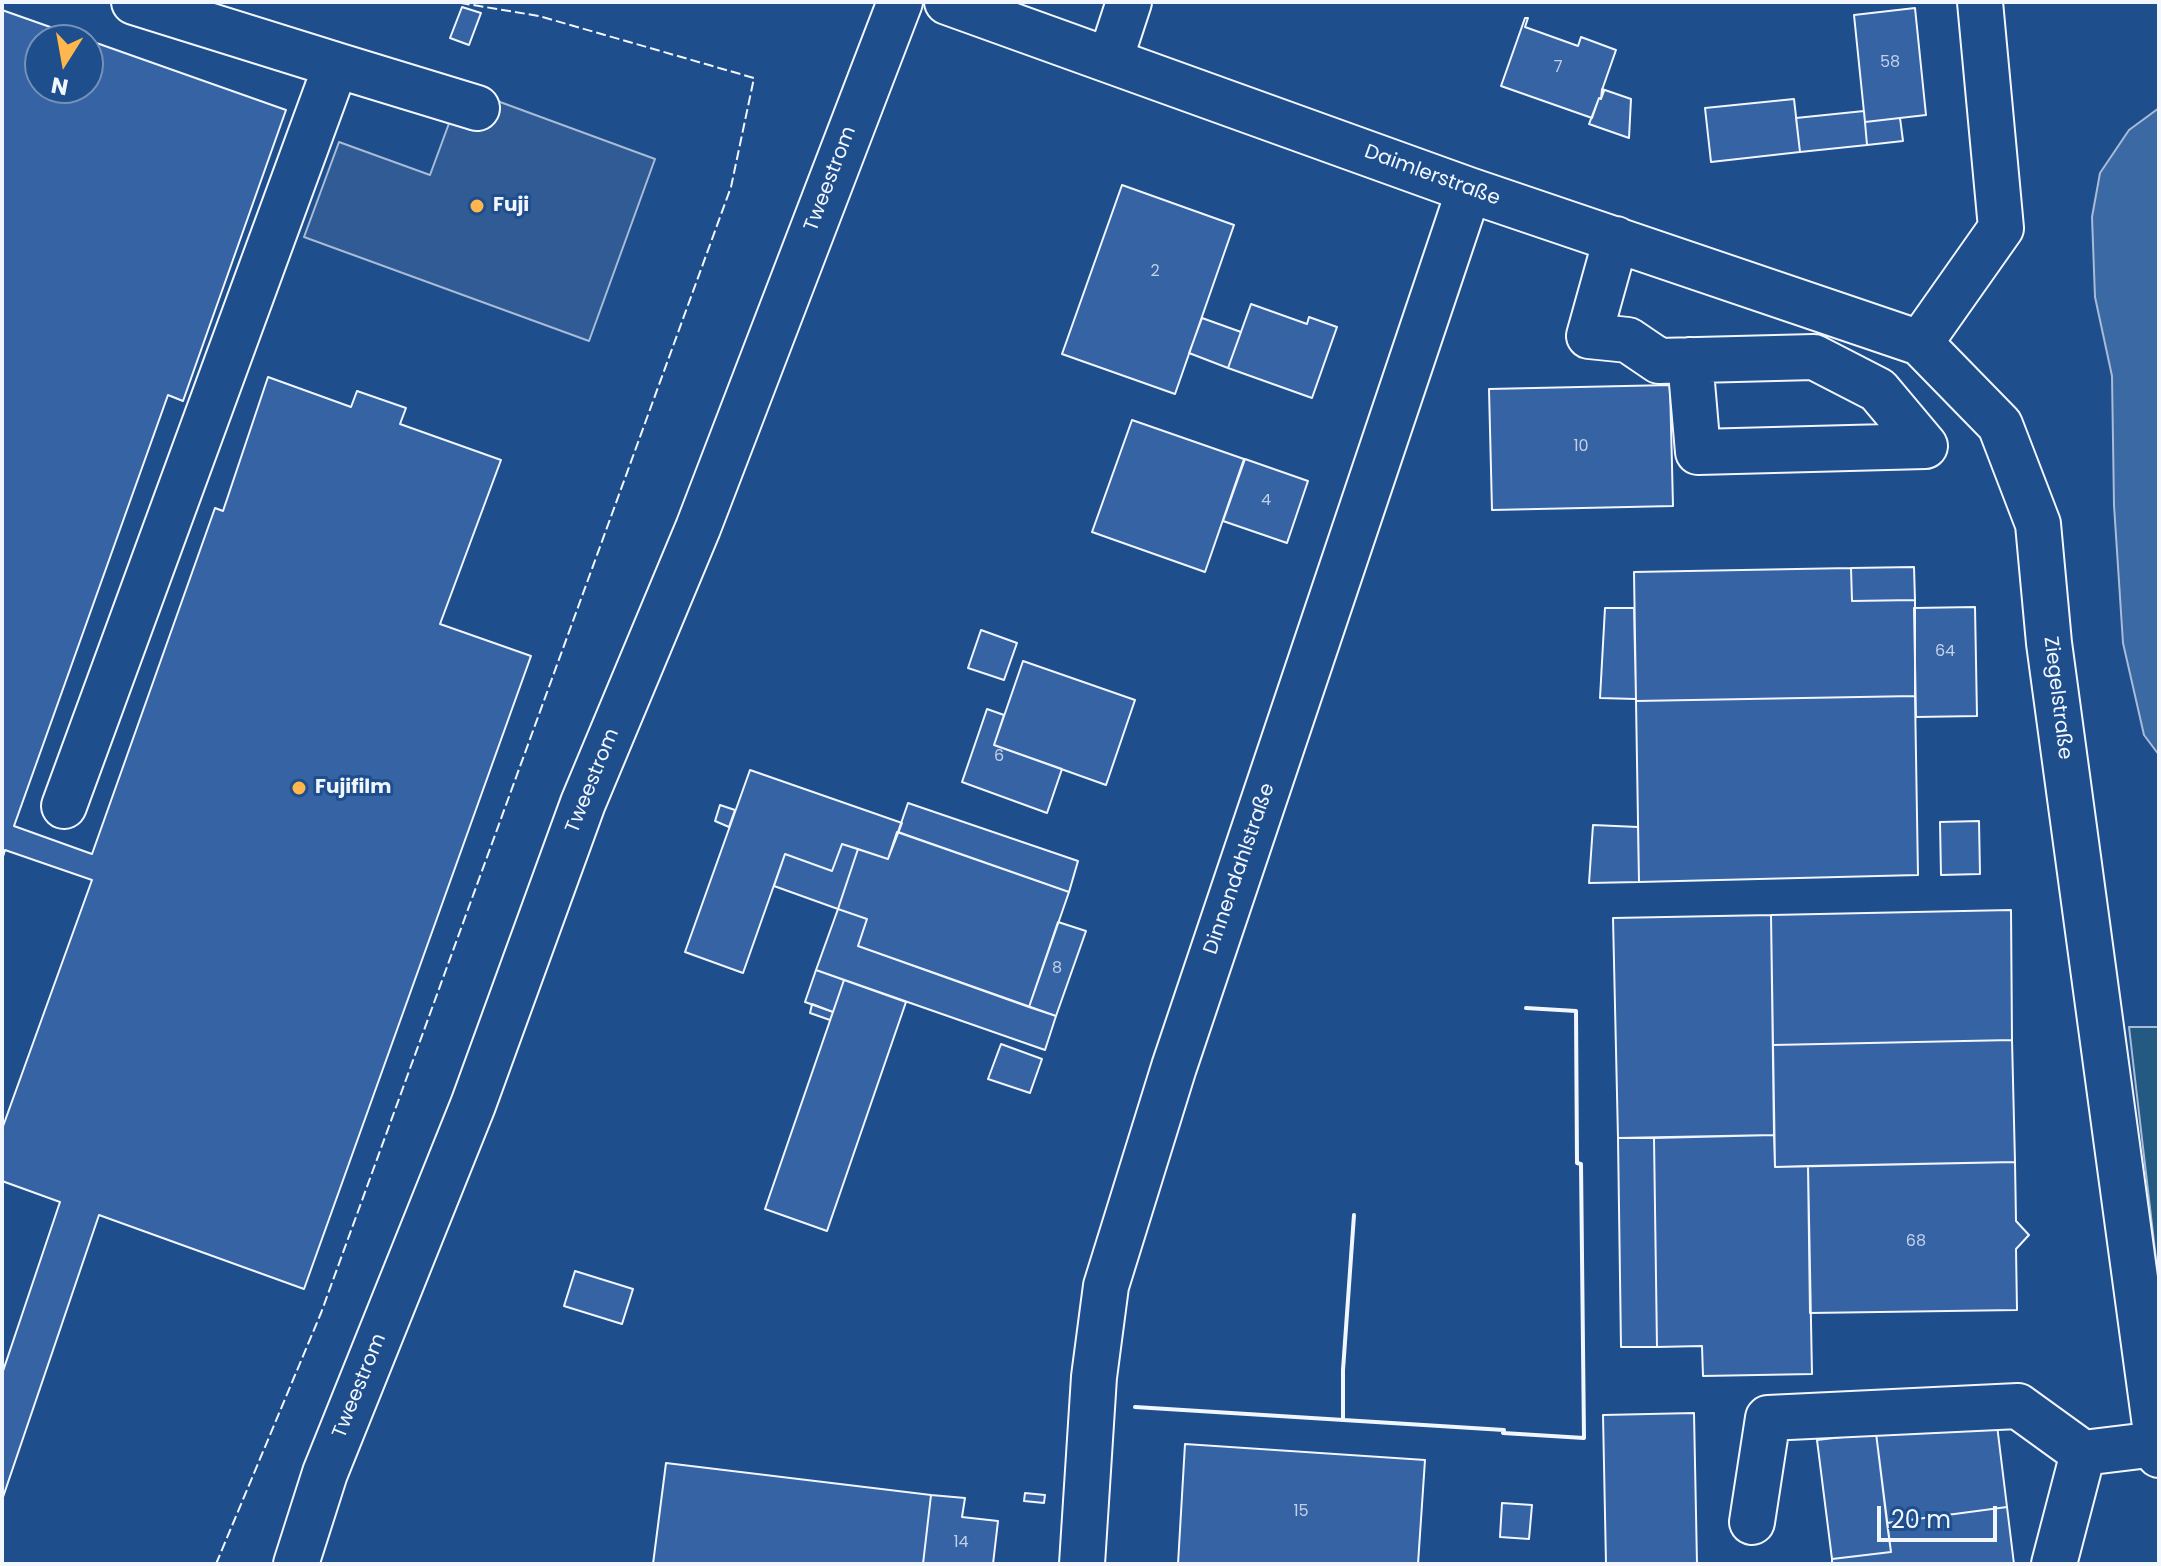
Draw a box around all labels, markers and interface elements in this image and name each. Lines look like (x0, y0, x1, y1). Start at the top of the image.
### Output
north arrow (24, 24, 104, 104)
house number: 58 (1880, 53, 1900, 73)
house number: 7 (1554, 58, 1562, 78)
text: N (49, 69, 71, 103)
street label: Tweestrom (800, 123, 862, 235)
street label: Daimlerstraße (1361, 140, 1503, 212)
place label: Fuji (493, 194, 529, 218)
marker: Fuji (468, 197, 486, 215)
house number: 2 (1150, 262, 1160, 282)
house number: 10 (1573, 437, 1589, 457)
house number: 4 (1261, 491, 1271, 511)
street label: Ziegelstraße (2038, 635, 2076, 761)
house number: 64 (1935, 642, 1955, 662)
street label: Tweestrom (561, 725, 625, 837)
house number: 6 (994, 747, 1004, 767)
place label: Fujifilm (315, 776, 391, 800)
marker: Fujifilm (290, 779, 308, 797)
street label: Dinnendahlstraße (1199, 780, 1281, 958)
house number: 8 (1052, 959, 1062, 979)
house number: 68 (1906, 1232, 1926, 1252)
street label: Tweestrom (328, 1330, 392, 1442)
scale bar (1881, 1490, 2001, 1540)
house number: 15 (1293, 1502, 1309, 1522)
text: 20 m (1891, 1503, 1951, 1536)
house number: 14 (953, 1533, 969, 1553)

